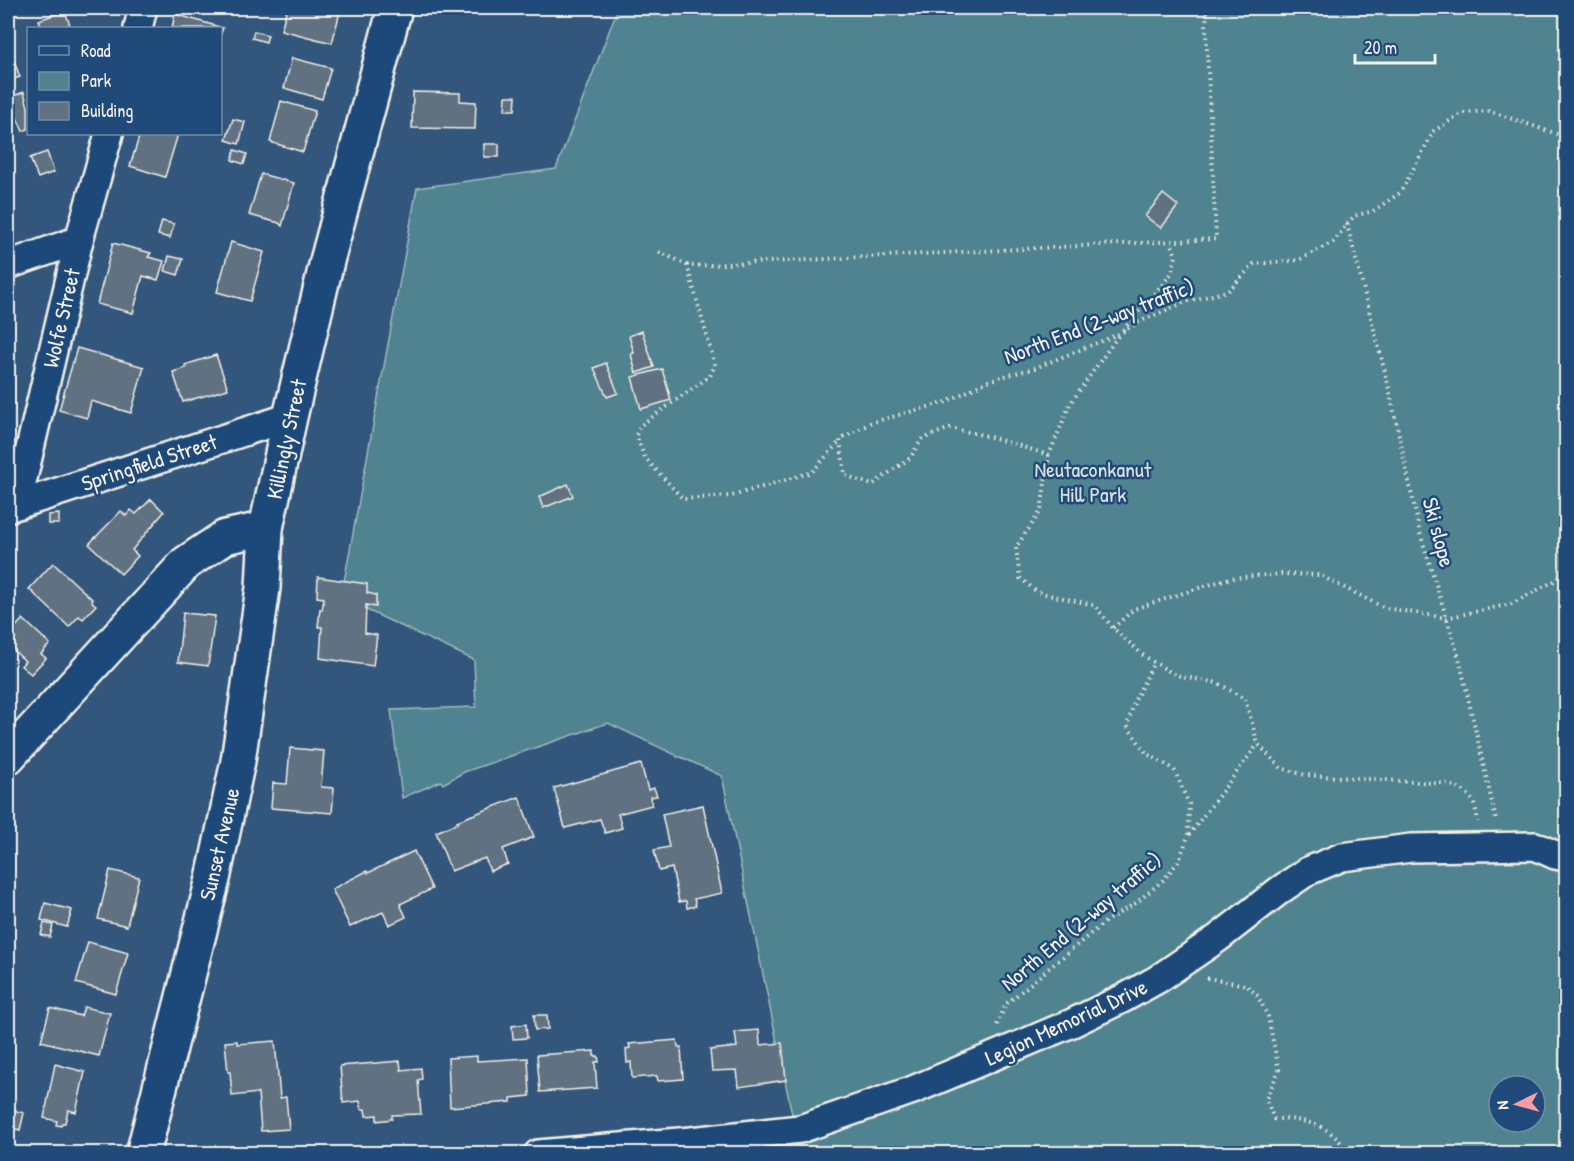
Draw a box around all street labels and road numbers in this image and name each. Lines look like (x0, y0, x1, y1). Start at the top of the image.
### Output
street label: Wolfe Street (35, 265, 87, 371)
street label: North End (2-way traffic) (1000, 271, 1198, 371)
street label: Killingly Street (259, 376, 313, 502)
street label: Springfield Street (77, 426, 221, 498)
street label: Ski slope (1415, 494, 1463, 570)
street label: Sunset Avenue (192, 785, 247, 903)
street label: North End (2-way traffic) (994, 845, 1168, 997)
street label: Legion Memorial Drive (980, 971, 1152, 1073)

